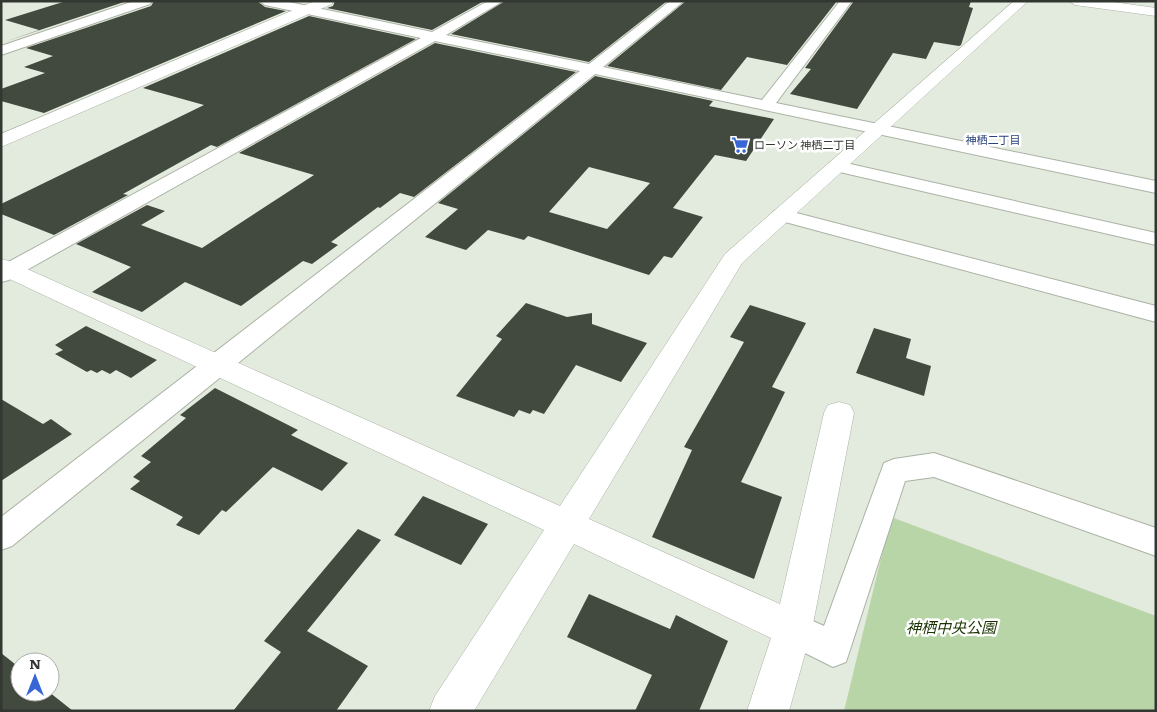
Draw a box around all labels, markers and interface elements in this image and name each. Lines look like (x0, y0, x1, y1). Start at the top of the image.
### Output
district label: 神栖二丁目 (966, 131, 1021, 147)
supermarket icon: ローソン 神栖二丁目 (730, 135, 750, 155)
place label: ローソン 神栖二丁目 (754, 136, 855, 152)
park label: 神栖中央公園 (906, 615, 998, 638)
north arrow (10, 652, 60, 702)
text: N (29, 653, 41, 673)

